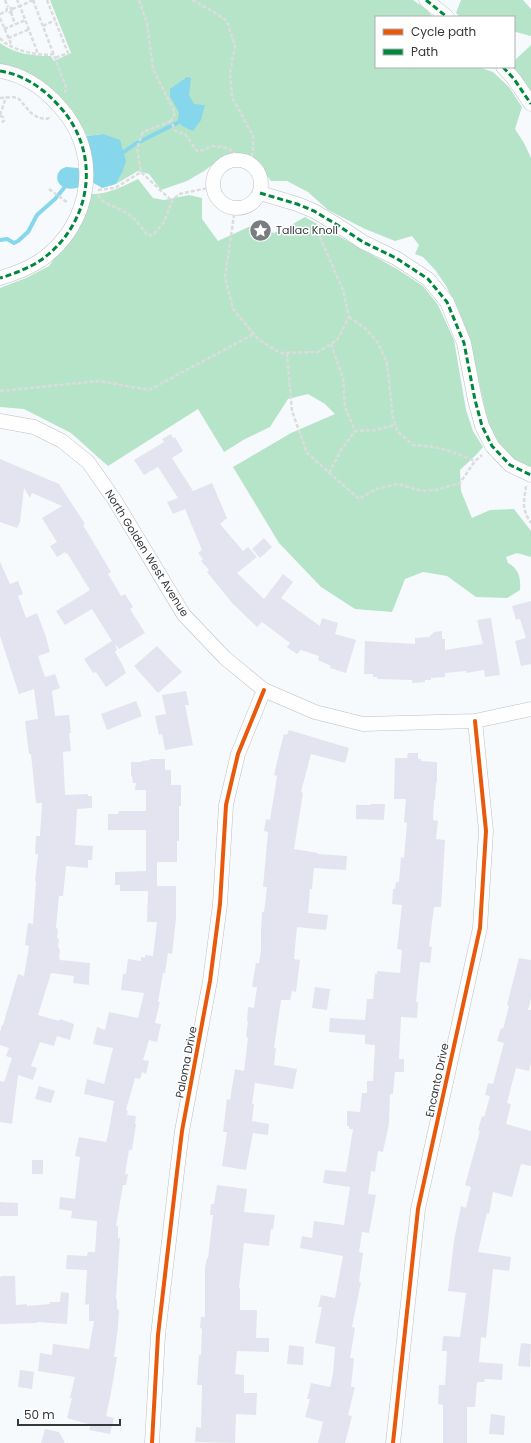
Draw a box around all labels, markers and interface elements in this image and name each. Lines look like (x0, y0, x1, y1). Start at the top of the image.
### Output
legend (375, 16, 515, 68)
text: Cycle path (411, 23, 476, 40)
text: Path (411, 43, 438, 60)
place icon: Tallac Knoll (248, 217, 274, 243)
place label: Tallac Knoll (276, 222, 338, 238)
street label: North Golden West Avenue (101, 486, 193, 620)
street label: Paloma Drive (171, 1025, 201, 1099)
street label: Encanto Drive (421, 1041, 453, 1119)
scale bar (18, 1401, 120, 1427)
text: 50 m (24, 1406, 55, 1423)

